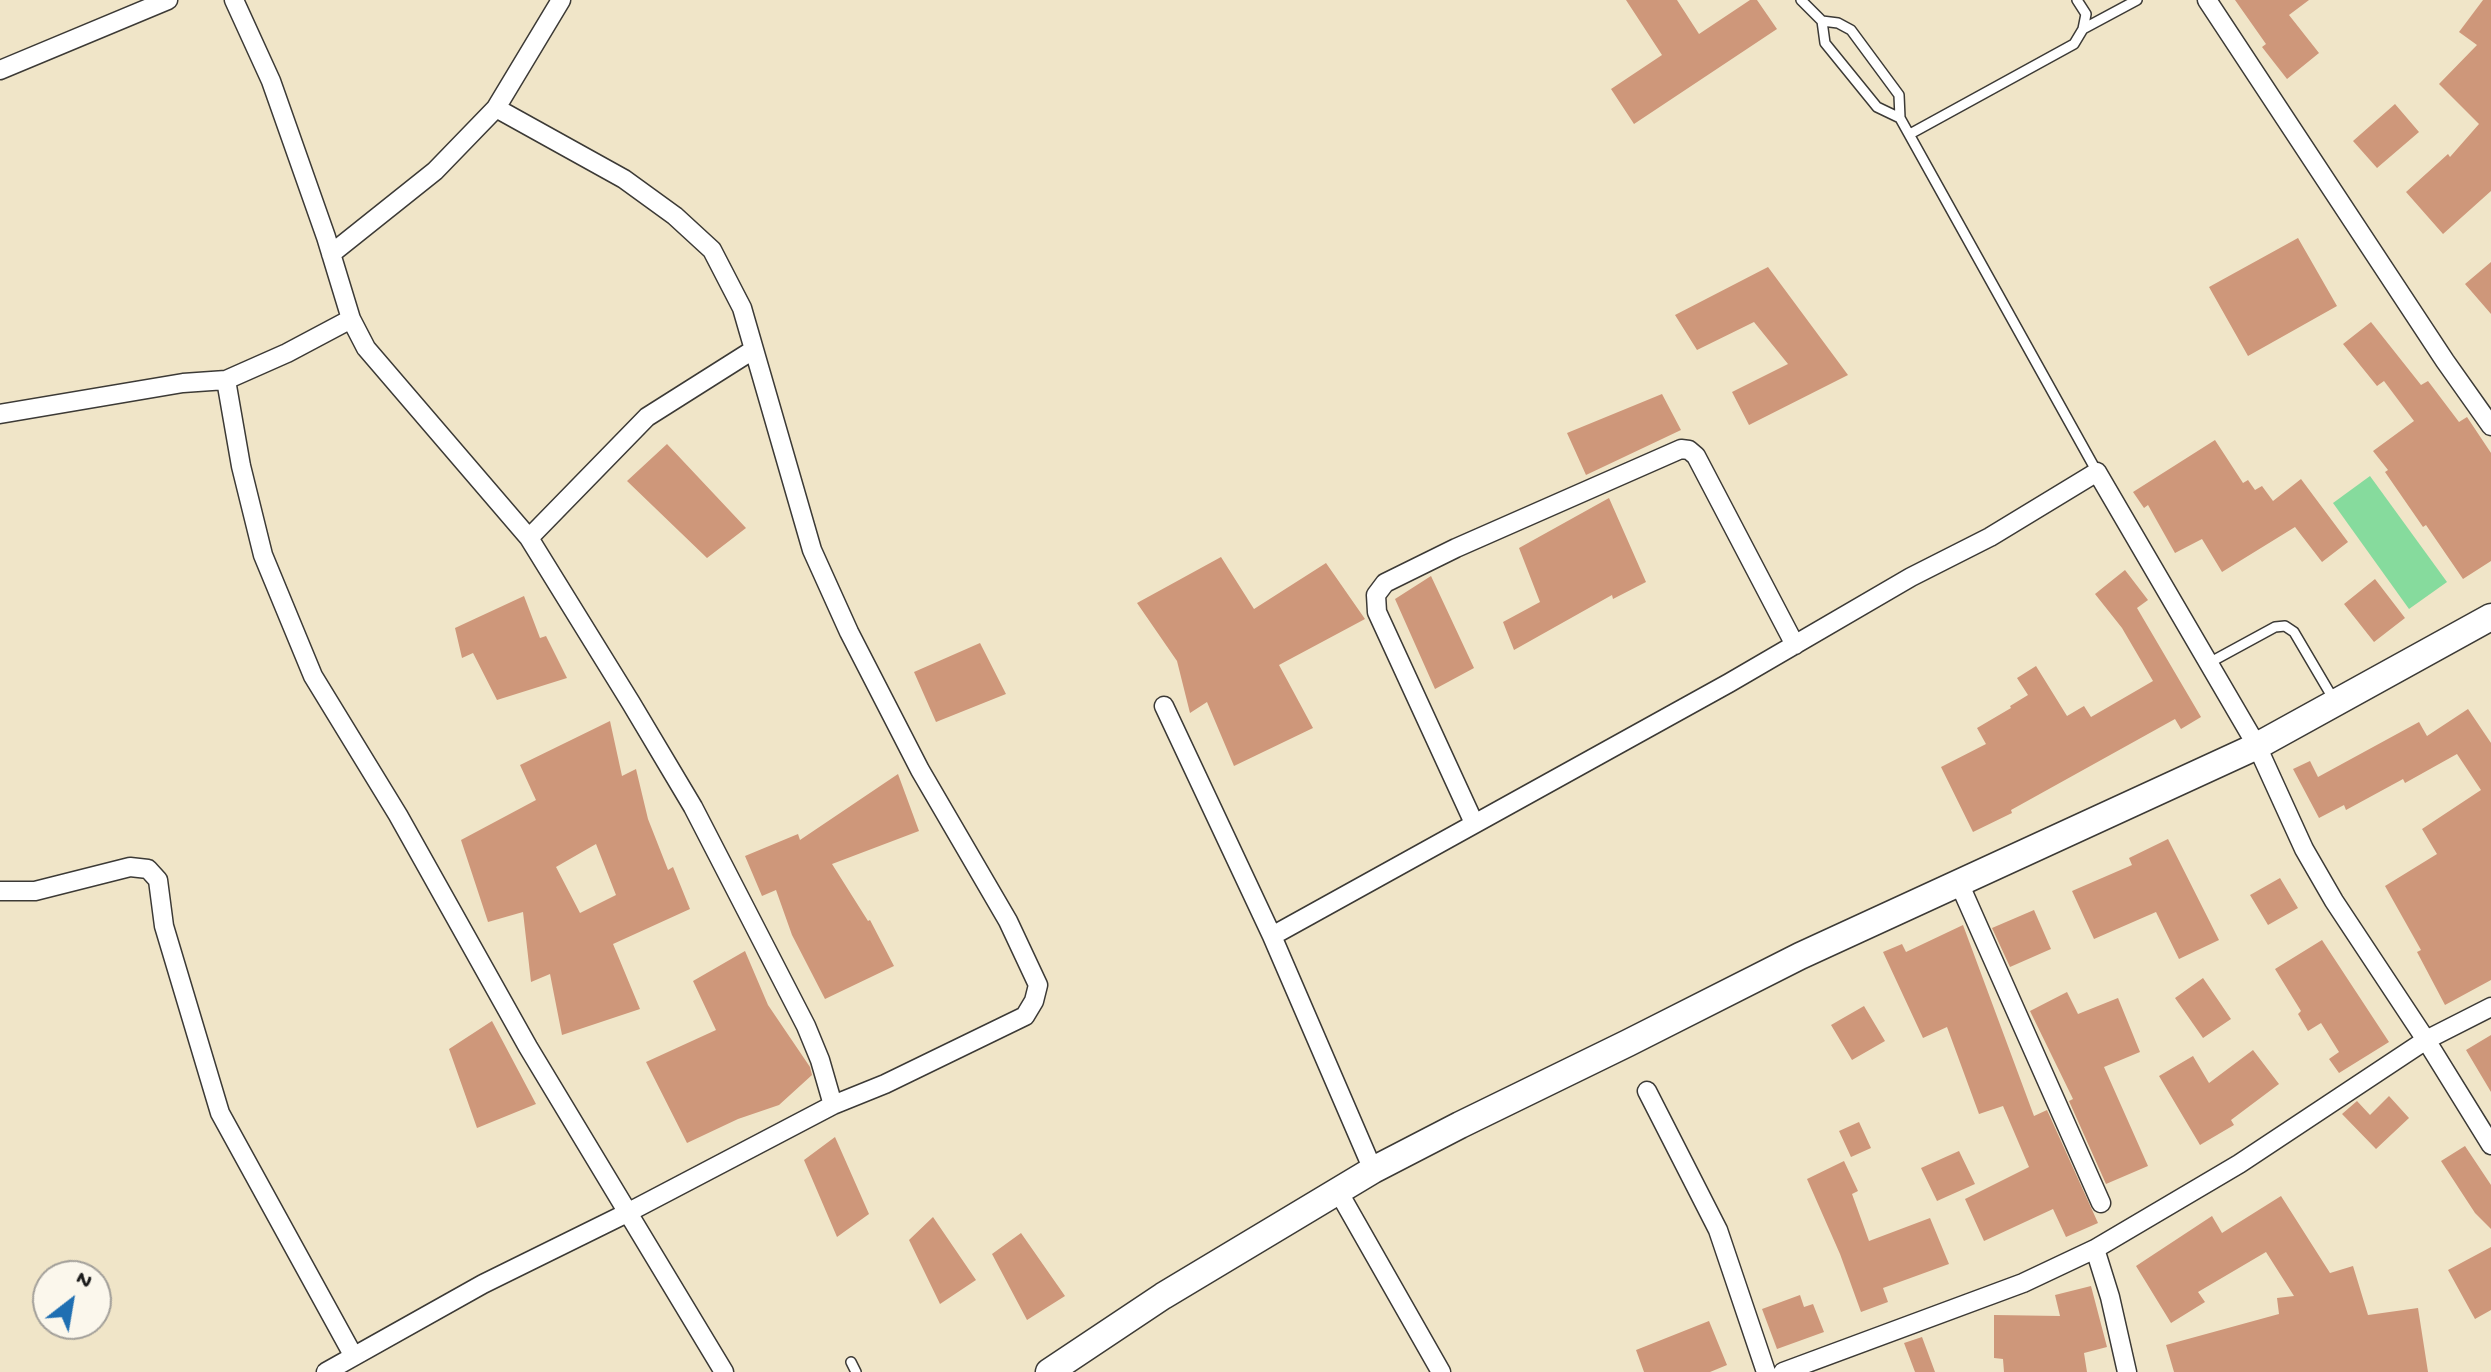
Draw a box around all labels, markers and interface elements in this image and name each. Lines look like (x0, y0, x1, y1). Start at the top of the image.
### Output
north arrow (32, 1260, 112, 1340)
text: N (70, 1266, 96, 1296)

